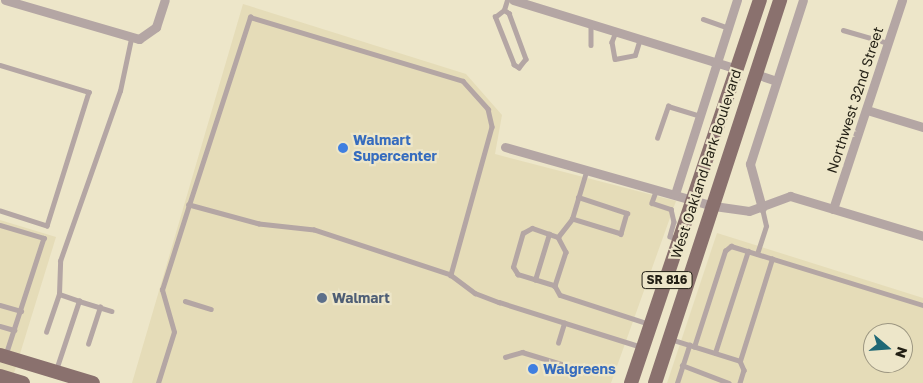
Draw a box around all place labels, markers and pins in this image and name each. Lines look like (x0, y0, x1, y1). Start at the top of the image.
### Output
place label: Walmart Supercenter (353, 132, 437, 164)
marker: Walmart Supercenter (337, 142, 349, 154)
place label: Walmart (332, 290, 390, 306)
marker: Walmart (316, 292, 328, 304)
place label: Walgreens (543, 361, 616, 377)
marker: Walgreens (527, 363, 539, 375)

